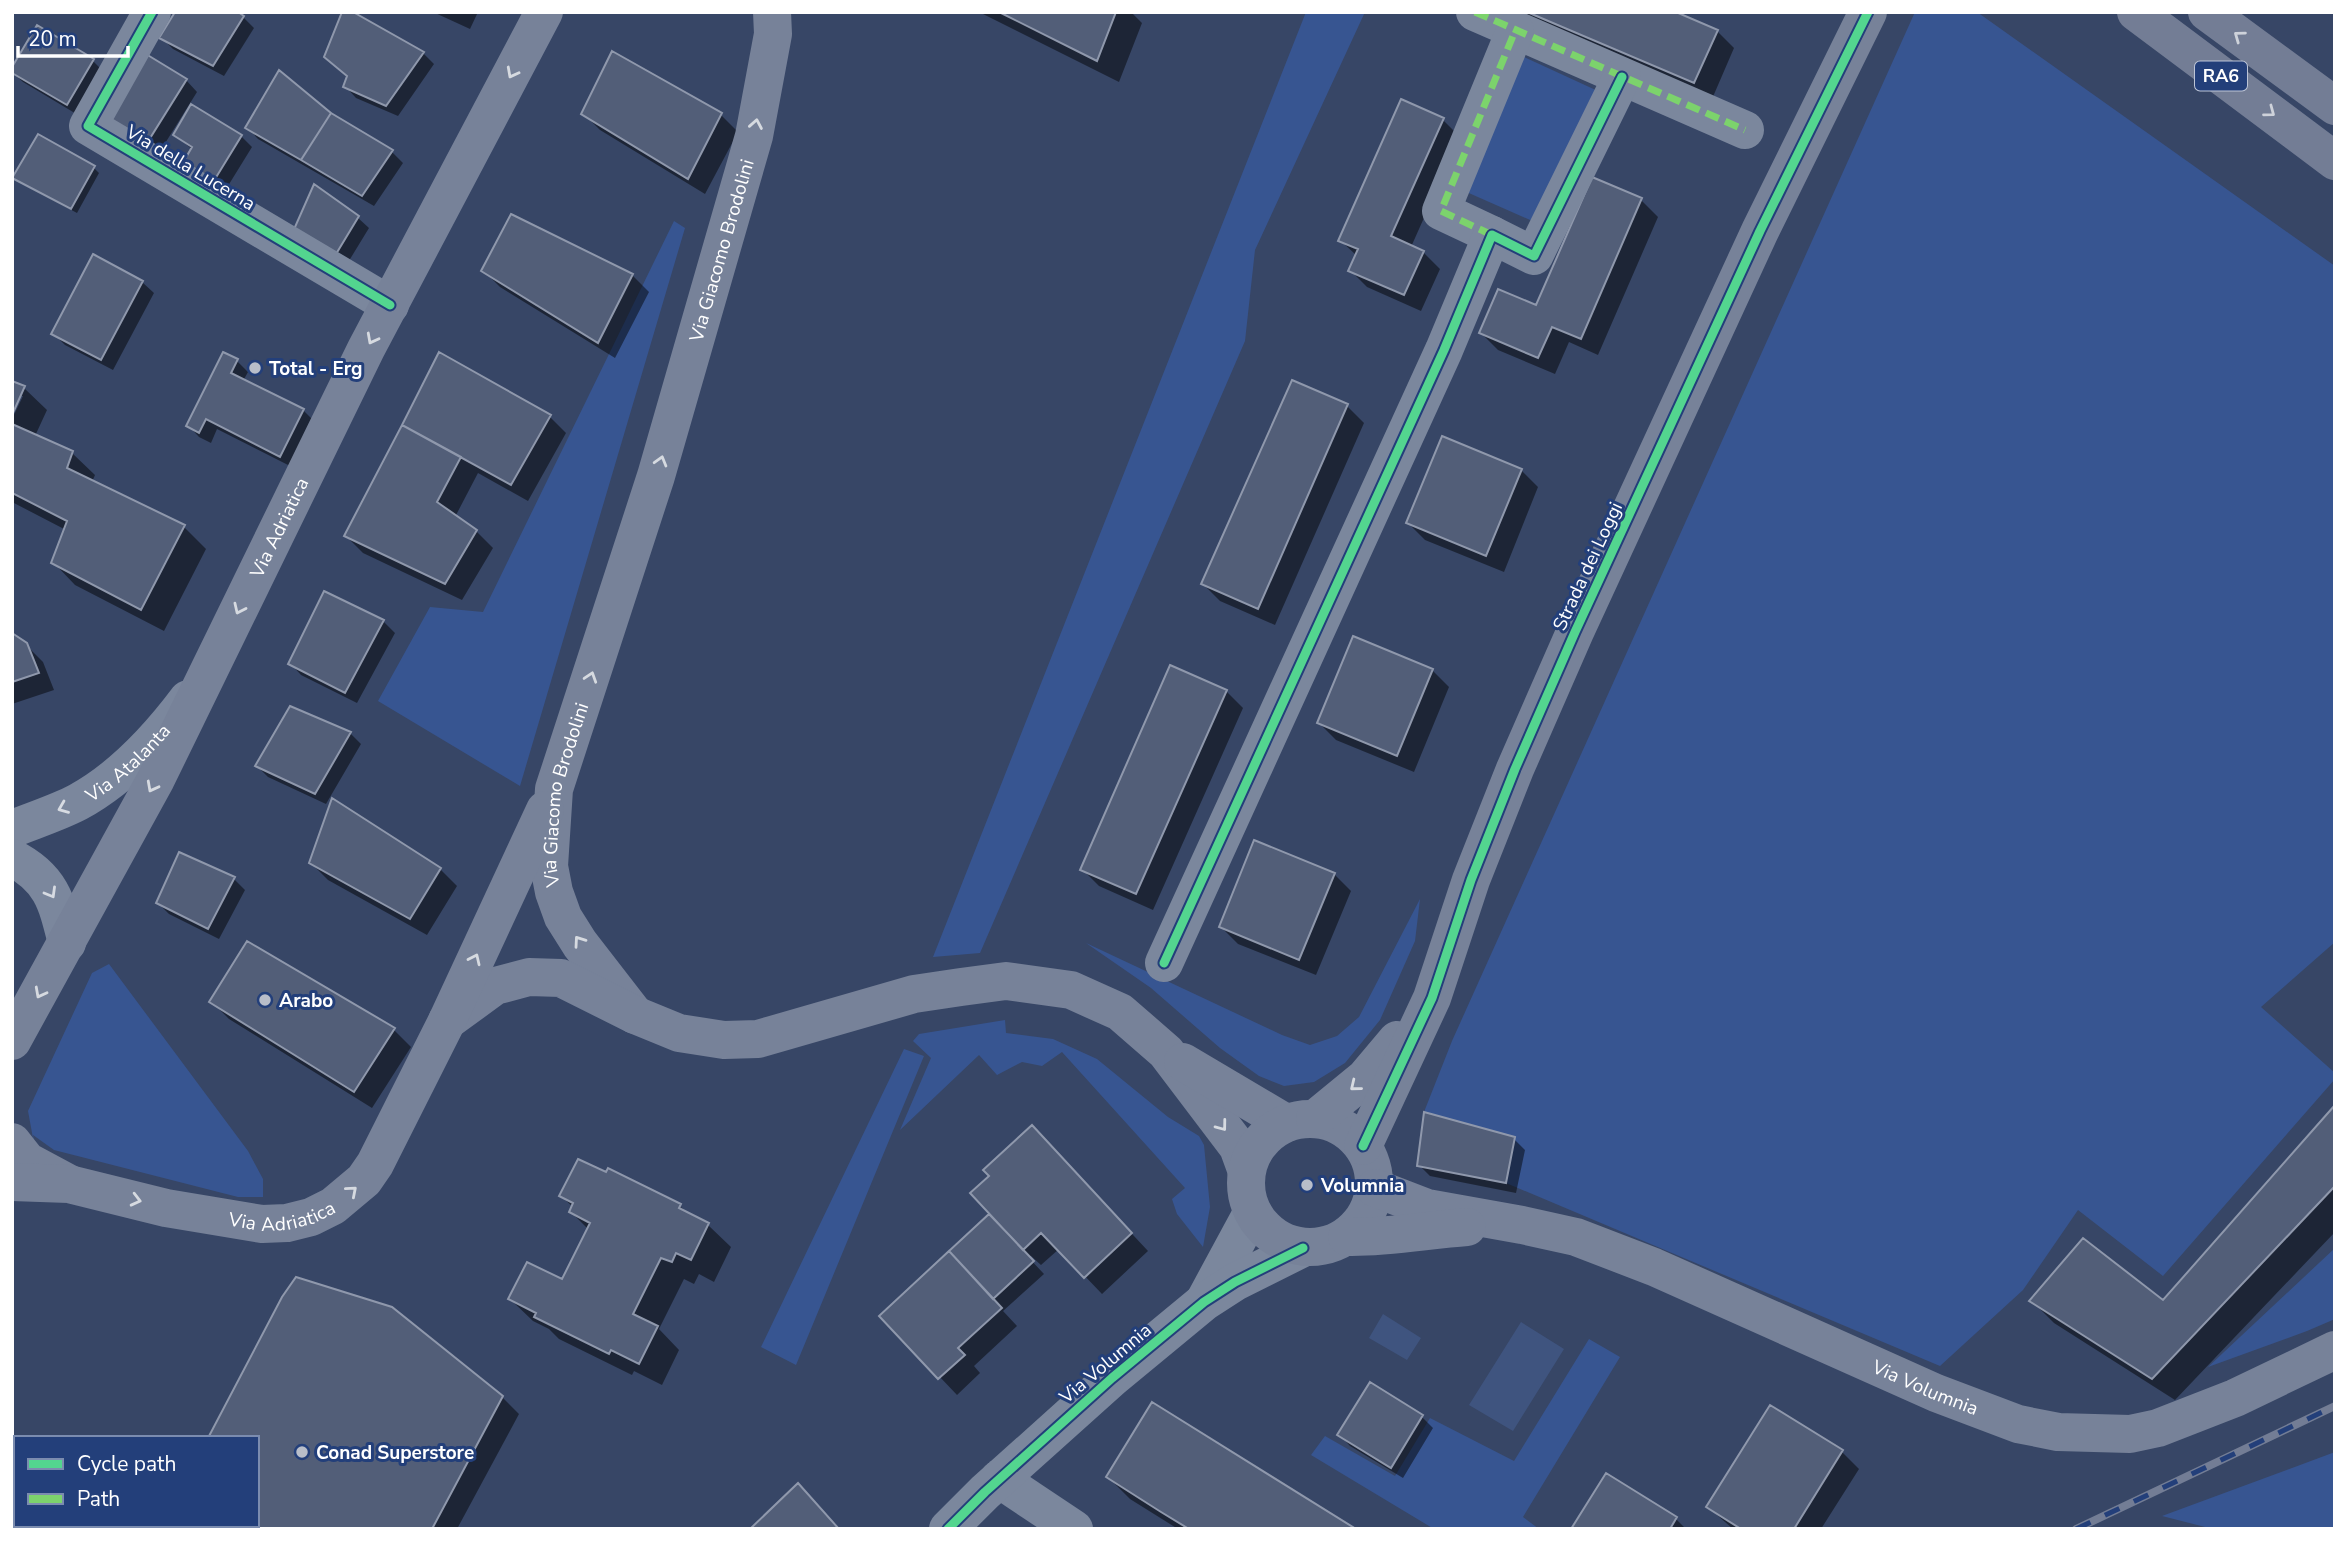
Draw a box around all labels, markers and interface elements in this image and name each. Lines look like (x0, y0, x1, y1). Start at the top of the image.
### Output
scale bar (18, 14, 128, 58)
text: 20 m (28, 25, 77, 53)
one-way arrow (2234, 32, 2247, 44)
road number: RA6 (2195, 62, 2247, 90)
one-way arrow (507, 65, 521, 78)
one-way arrow (2262, 103, 2274, 116)
street label: Via della Lucerna (120, 118, 260, 217)
one-way arrow (747, 118, 762, 130)
street label: Via Giacomo Brodolini (683, 156, 761, 346)
one-way arrow (366, 331, 380, 344)
place label: Total - Erg (269, 356, 363, 382)
marker: Total - Erg (247, 360, 263, 376)
one-way arrow (652, 455, 667, 467)
street label: Via Adriatica (244, 473, 315, 583)
street label: Strada dei Loggi (1547, 498, 1629, 635)
one-way arrow (234, 602, 248, 614)
one-way arrow (582, 672, 597, 684)
street label: Via Giacomo Brodolini (537, 699, 595, 890)
street label: Via Atalanta (80, 719, 177, 809)
one-way arrow (147, 780, 160, 792)
one-way arrow (58, 800, 71, 814)
one-way arrow (43, 885, 56, 898)
one-way arrow (575, 936, 587, 949)
one-way arrow (467, 954, 481, 966)
one-way arrow (35, 985, 48, 998)
place label: Arabo (279, 988, 333, 1014)
marker: Arabo (257, 992, 273, 1008)
one-way arrow (1351, 1078, 1363, 1091)
one-way arrow (1214, 1118, 1226, 1130)
place label: Volumnia (1320, 1173, 1404, 1199)
marker: Volumnia (1299, 1177, 1315, 1193)
one-way arrow (344, 1187, 357, 1199)
one-way arrow (129, 1192, 141, 1206)
street label: Via Adriatica (226, 1195, 340, 1238)
street label: Via Volumnia (1053, 1318, 1157, 1411)
street label: Via Volumnia (1867, 1354, 1982, 1422)
legend (14, 1436, 259, 1527)
place label: Conad Superstore (316, 1440, 474, 1466)
marker: Conad Superstore (294, 1444, 310, 1460)
text: Cycle path (77, 1450, 176, 1478)
text: Path (77, 1485, 120, 1513)

